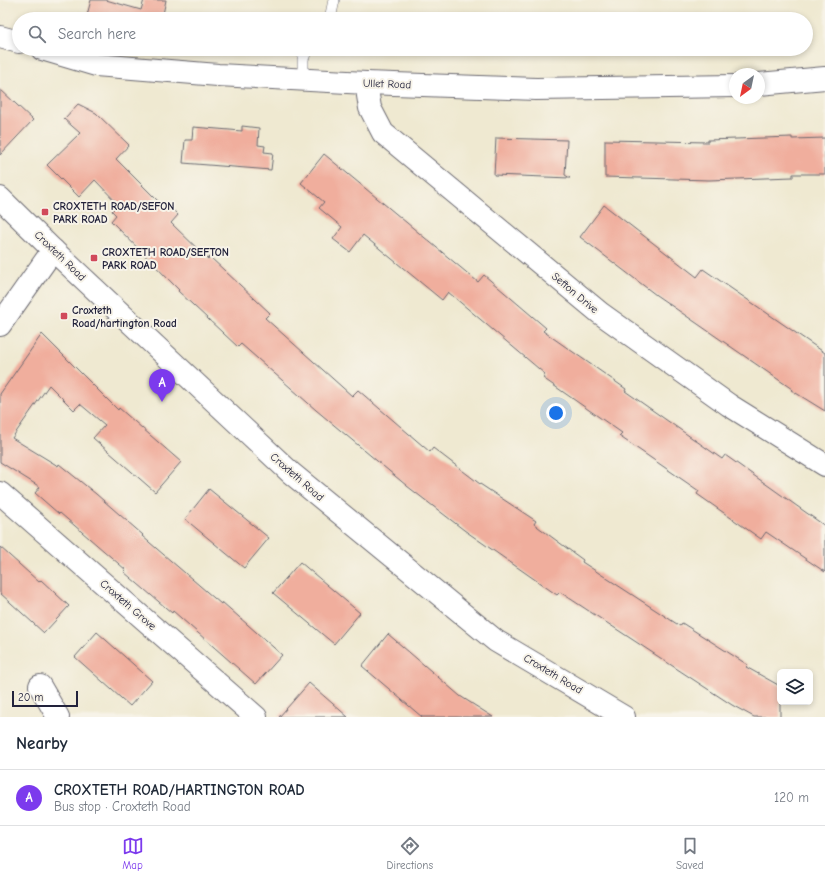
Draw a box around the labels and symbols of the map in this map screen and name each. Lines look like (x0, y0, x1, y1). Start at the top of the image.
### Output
north arrow (729, 68, 765, 104)
street label: Ullet Road (363, 77, 412, 91)
place label: CROXTETH ROAD/SEFON PARK ROAD (53, 200, 174, 226)
marker: CROXTETH ROAD/SEFON PARK ROAD (40, 207, 50, 217)
street label: Croxteth Road (32, 228, 89, 284)
place label: CROXTETH ROAD/SEFTON PARK ROAD (102, 246, 229, 272)
marker: CROXTETH ROAD/SEFTON PARK ROAD (89, 253, 99, 263)
street label: Sefton Drive (549, 270, 601, 317)
place label: Croxteth Road/hartington Road (72, 304, 177, 330)
marker: Croxteth Road/hartington Road (59, 311, 69, 321)
pin: A (149, 369, 175, 402)
your location (546, 403, 566, 423)
street label: Croxteth Road (268, 450, 326, 504)
street label: Croxteth Grove (97, 577, 159, 633)
street label: Croxteth Road (521, 651, 585, 697)
scale bar (12, 689, 78, 708)

